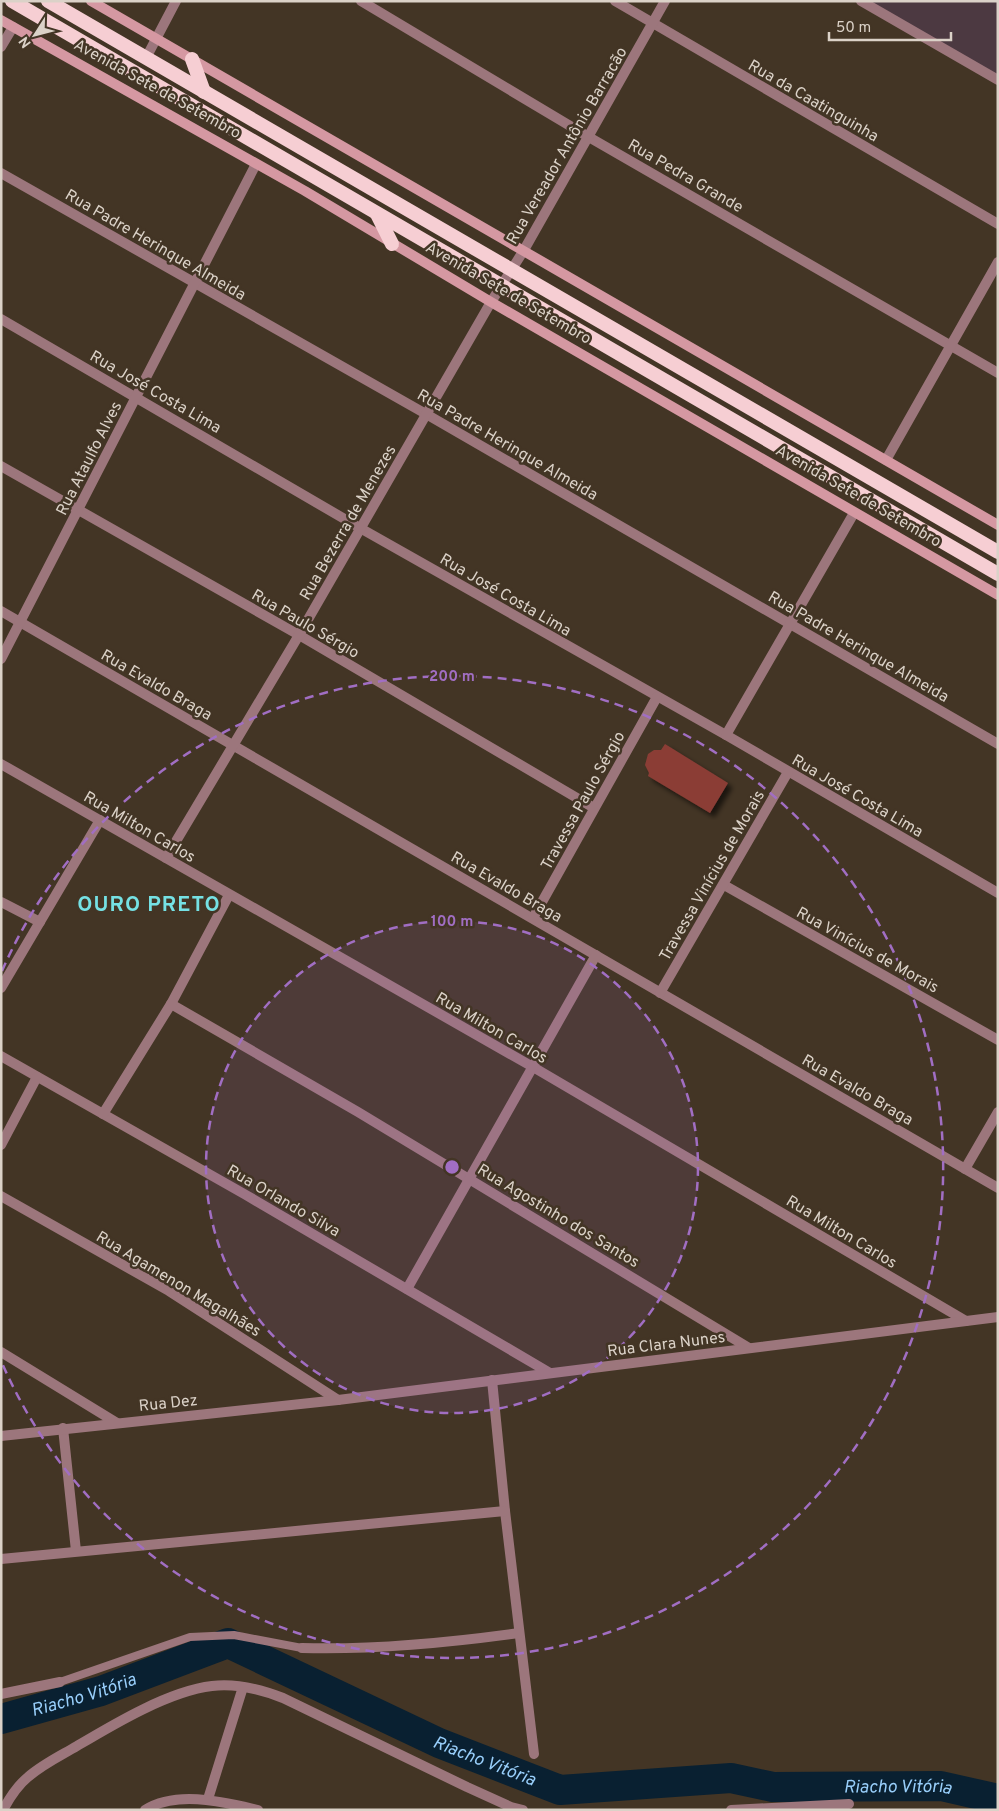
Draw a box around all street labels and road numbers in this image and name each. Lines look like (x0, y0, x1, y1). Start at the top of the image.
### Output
street label: Avenida Sete de Setembro (70, 35, 244, 144)
street label: Rua Vereador Antônio Barracão (503, 44, 633, 248)
street label: Rua da Caatinguinha (744, 56, 882, 147)
street label: Rua Pedra Grande (624, 136, 746, 218)
street label: Rua Padre Herinque Almeida (61, 186, 249, 306)
street label: Avenida Sete de Setembro (422, 238, 595, 349)
street label: Rua José Costa Lima (86, 347, 224, 439)
street label: Rua Padre Herinque Almeida (413, 386, 601, 506)
street label: Rua Ataulfo Alves (52, 399, 127, 519)
street label: Avenida Sete de Setembro (772, 441, 945, 552)
street label: Rua Bezerra de Menezes (296, 442, 401, 604)
street label: Rua José Costa Lima (436, 550, 574, 642)
street label: Rua Paulo Sérgio (247, 586, 363, 664)
street label: Rua Padre Herinque Almeida (764, 588, 952, 708)
street label: Rua Evaldo Braga (97, 646, 215, 726)
street label: Travessa Paulo Sérgio (537, 728, 630, 874)
street label: Rua José Costa Lima (788, 751, 926, 843)
street label: Travessa Vinícius de Morais (656, 787, 770, 965)
street label: Rua Milton Carlos (79, 788, 199, 868)
street label: Rua Evaldo Braga (447, 848, 565, 928)
street label: Rua Vinícius de Morais (792, 903, 942, 998)
street label: Rua Milton Carlos (431, 989, 551, 1069)
street label: Rua Evaldo Braga (798, 1051, 916, 1131)
street label: Rua Agostinho dos Santos (473, 1160, 643, 1273)
street label: Rua Orlando Silva (223, 1161, 343, 1242)
street label: Rua Milton Carlos (782, 1192, 900, 1274)
street label: Rua Agamenon Magalhães (92, 1227, 264, 1342)
street label: Rua Clara Nunes (606, 1328, 726, 1362)
street label: Rua Dez (138, 1391, 199, 1417)

